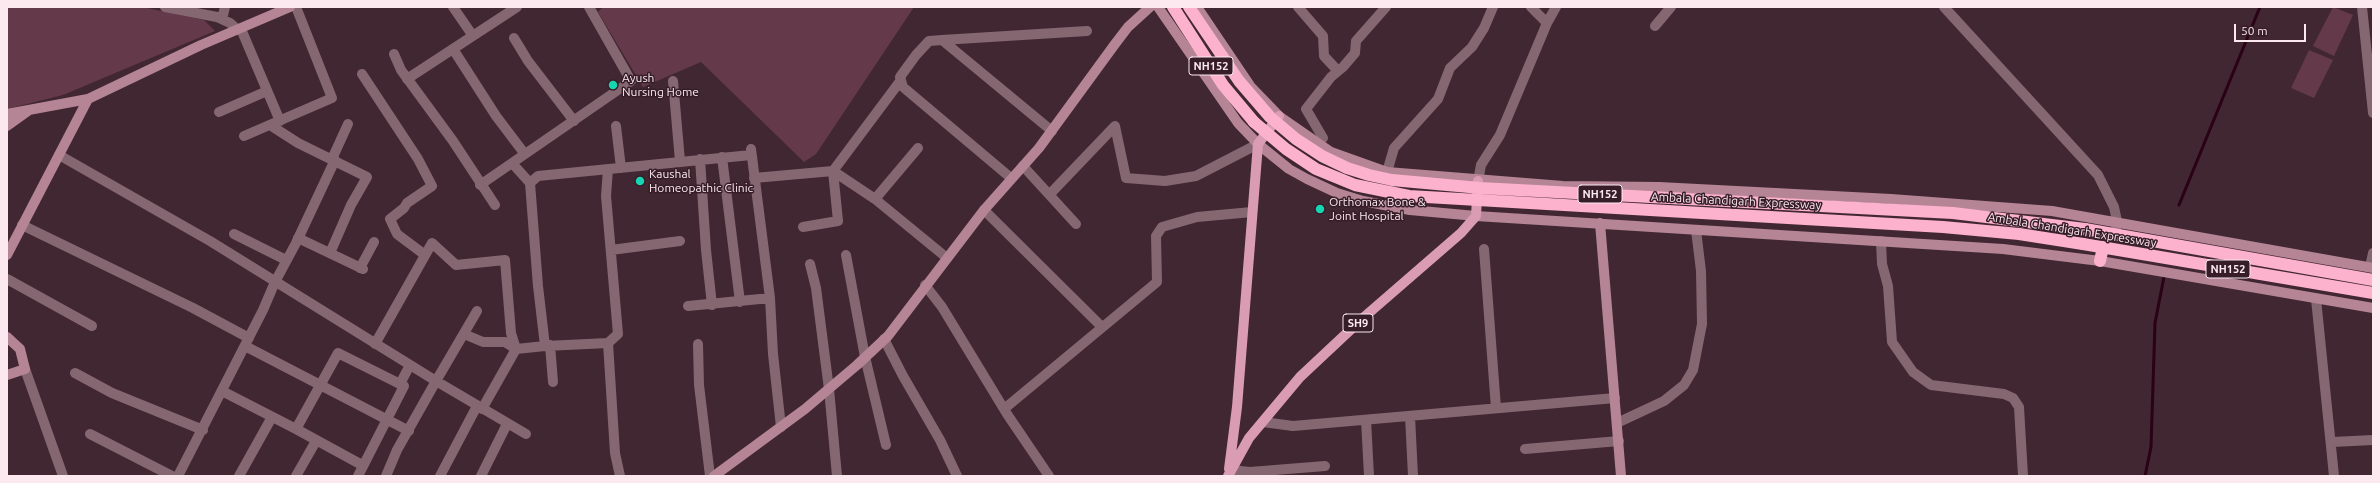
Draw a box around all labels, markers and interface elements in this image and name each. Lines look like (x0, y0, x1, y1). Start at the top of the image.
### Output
scale bar (2236, 16, 2308, 42)
text: 50 m (2241, 24, 2268, 37)
road number: NH152 (1189, 57, 1233, 75)
place label: Ayush Nursing Home (622, 71, 699, 99)
marker: Ayush Nursing Home (607, 79, 619, 91)
place label: Kaushal Homeopathic Clinic (649, 167, 753, 195)
marker: Kaushal Homeopathic Clinic (634, 175, 646, 187)
road number: NH152 (1578, 185, 1622, 203)
street label: Ambala Chandigarh Expressway (1650, 189, 1822, 213)
place label: Orthomax Bone & Joint Hospital (1329, 195, 1425, 223)
marker: Orthomax Bone & Joint Hospital (1314, 203, 1326, 215)
street label: Ambala Chandigarh Expressway (1987, 210, 2157, 250)
road number: NH152 (2206, 260, 2250, 278)
road number: SH9 (1343, 314, 1373, 332)

